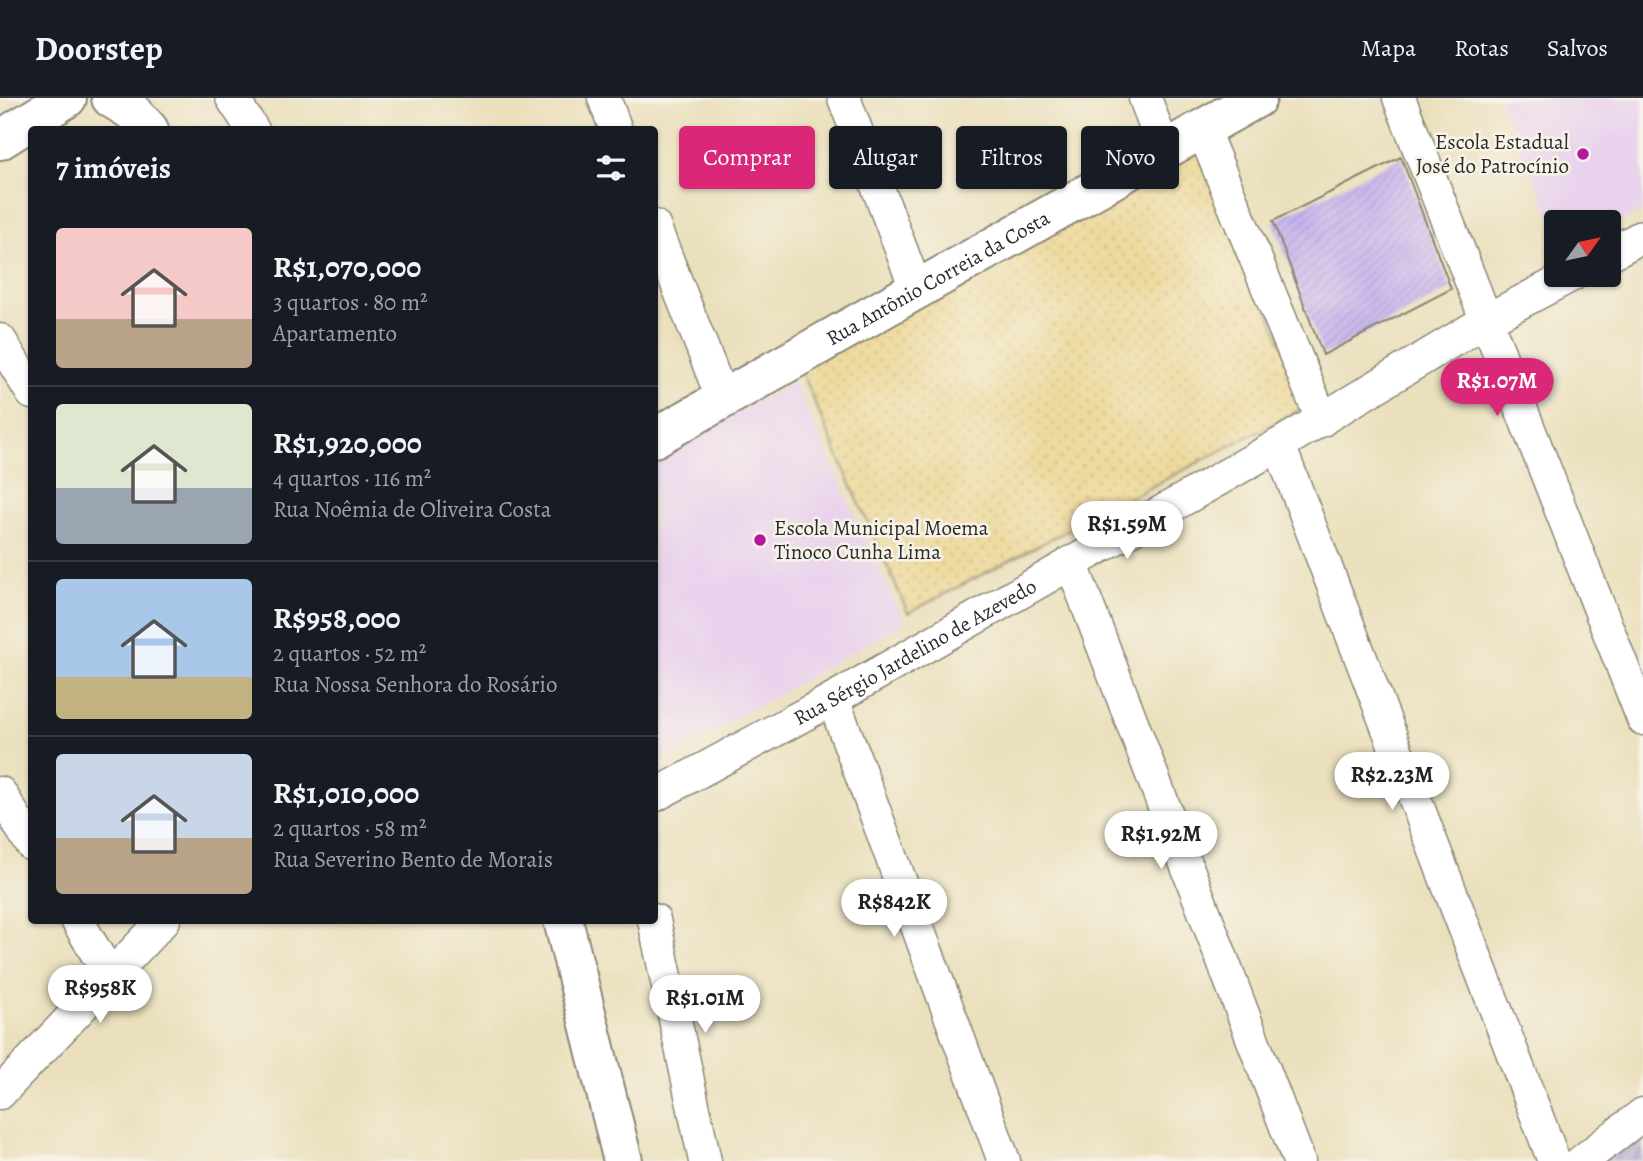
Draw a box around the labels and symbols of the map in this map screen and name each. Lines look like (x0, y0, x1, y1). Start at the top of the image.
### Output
place label: Escola Estadual José do Patrocínio (1416, 128, 1569, 180)
marker: Escola Estadual José do Patrocínio (1575, 146, 1591, 162)
street label: Rua Antônio Correia da Costa (821, 204, 1055, 352)
north arrow (1544, 210, 1620, 287)
pin: R$1.07M (1432, 358, 1562, 418)
pin: R$1.59M (1062, 502, 1192, 561)
place label: Escola Municipal Moema Tinoco Cunha Lima (774, 514, 989, 566)
marker: Escola Municipal Moema Tinoco Cunha Lima (752, 532, 768, 548)
street label: Rua Sérgio Jardelino de Azevedo (788, 572, 1041, 732)
pin: R$2.23M (1327, 752, 1457, 812)
pin: R$1.92M (1096, 812, 1226, 871)
pin: R$842K (837, 880, 951, 939)
pin: R$958K (43, 965, 157, 1025)
pin: R$1.01M (640, 976, 770, 1035)

